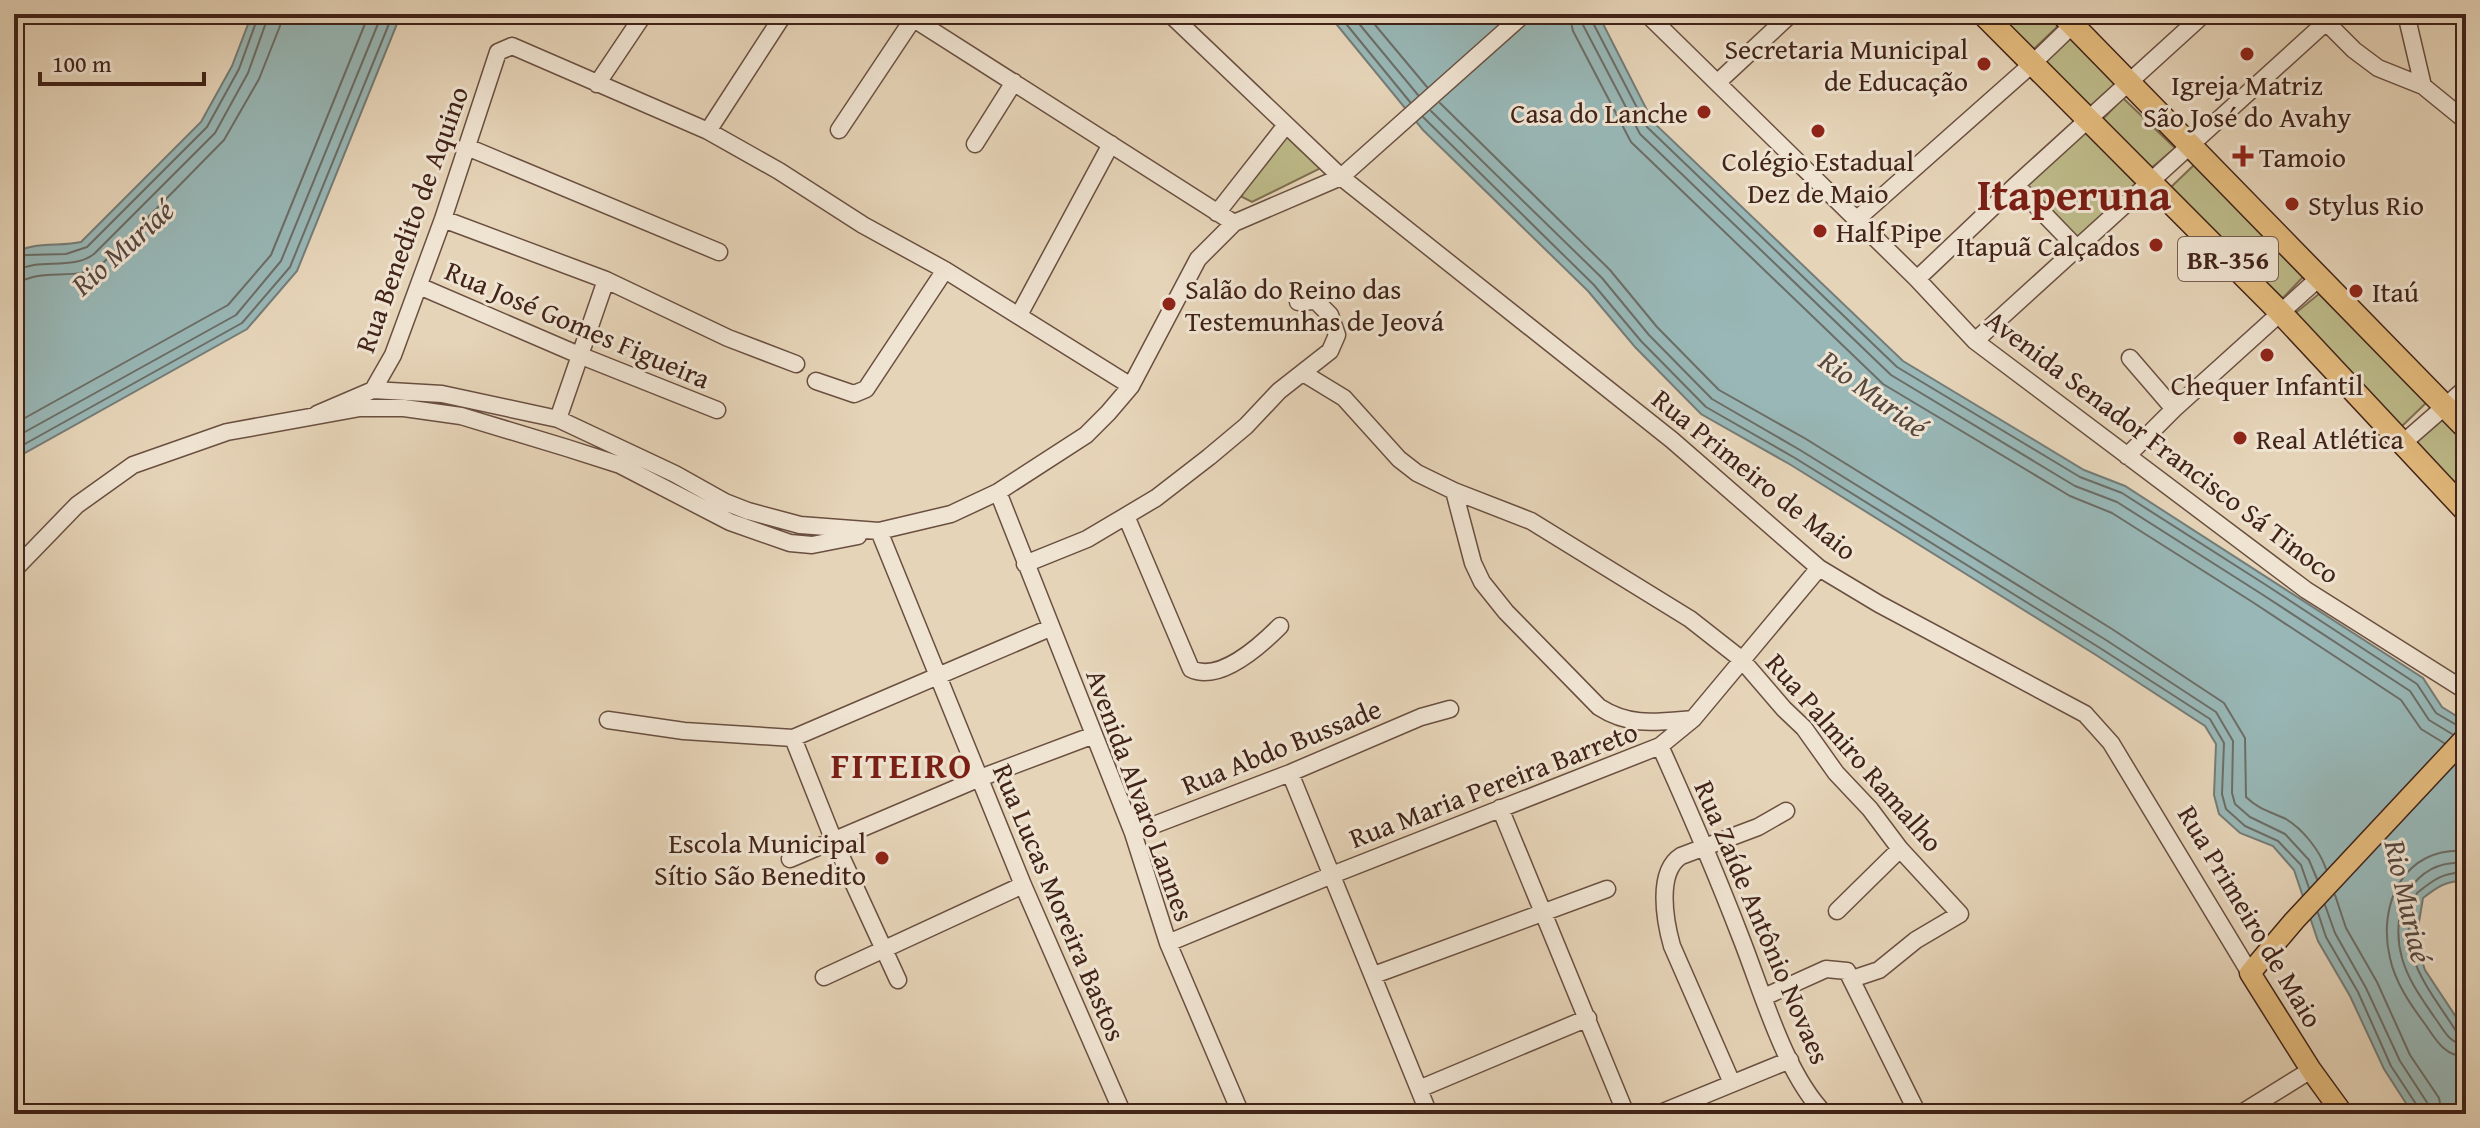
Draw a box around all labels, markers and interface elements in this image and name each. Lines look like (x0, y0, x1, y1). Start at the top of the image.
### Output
place label: Secretaria Municipal de Educação (1724, 28, 1968, 101)
scale bar (40, 36, 204, 86)
marker: Igreja Matriz São José do Avahy (2238, 45, 2256, 63)
text: 100 m (52, 46, 112, 81)
marker: Secretaria Municipal de Educação (1975, 55, 1993, 73)
place label: Igreja Matriz São José do Avahy (2143, 64, 2351, 137)
street label: Rua Benedito de Aquino (344, 80, 478, 358)
place label: Casa do Lanche (1510, 92, 1688, 133)
marker: Casa do Lanche (1695, 103, 1713, 121)
marker: Colégio Estadual Dez de Maio (1809, 122, 1827, 140)
place label: Tamoio (2259, 136, 2346, 177)
place label: Colégio Estadual Dez de Maio (1722, 140, 1914, 213)
marker: Tamoio (2234, 147, 2252, 165)
district label: Itaperuna (1977, 162, 2172, 226)
place label: Stylus Rio (2308, 184, 2424, 225)
water label: Rio Muriaé (60, 188, 184, 306)
marker: Stylus Rio (2283, 195, 2301, 213)
place label: Half Pipe (1836, 211, 1942, 252)
marker: Half Pipe (1811, 222, 1829, 240)
place label: Itapuã Calçados (1956, 225, 2140, 266)
marker: Itapuã Calçados (2147, 236, 2165, 254)
road number: BR-356 (2178, 237, 2278, 281)
street label: Rua José Gomes Figueira (439, 250, 718, 399)
place label: Salão do Reino das Testemunhas de Jeová (1185, 268, 1445, 341)
place label: Itaú (2372, 271, 2419, 312)
marker: Itaú (2347, 282, 2365, 300)
marker: Salão do Reino das Testemunhas de Jeová (1160, 295, 1178, 313)
street label: Avenida Senador Francisco Sá Tinoco (1977, 299, 2349, 593)
water label: Rio Muriaé (1810, 338, 1938, 448)
marker: Chequer Infantil (2258, 346, 2276, 364)
place label: Chequer Infantil (2171, 364, 2363, 405)
street label: Rua Primeiro de Maio (1644, 378, 1866, 570)
place label: Real Atlética (2256, 418, 2405, 459)
marker: Real Atlética (2231, 429, 2249, 447)
street label: Rua Palmiro Ramalho (1757, 643, 1953, 861)
street label: Avenida Alvaro Lannes (1076, 663, 1206, 927)
street label: Rua Abdo Bussade (1175, 687, 1387, 805)
street label: Rua Maria Pereira Barreto (1343, 710, 1643, 858)
district label: FITEIRO (831, 738, 973, 791)
street label: Rua Lucas Moreira Bastos (983, 757, 1137, 1047)
street label: Rua Zaíde Antônio Novaes (1685, 774, 1841, 1070)
street label: Rua Primeiro de Maio (2168, 797, 2334, 1035)
place label: Escola Municipal Sítio São Benedito (654, 822, 866, 895)
water label: Rio Muriaé (2373, 834, 2445, 968)
marker: Escola Municipal Sítio São Benedito (873, 849, 891, 867)

